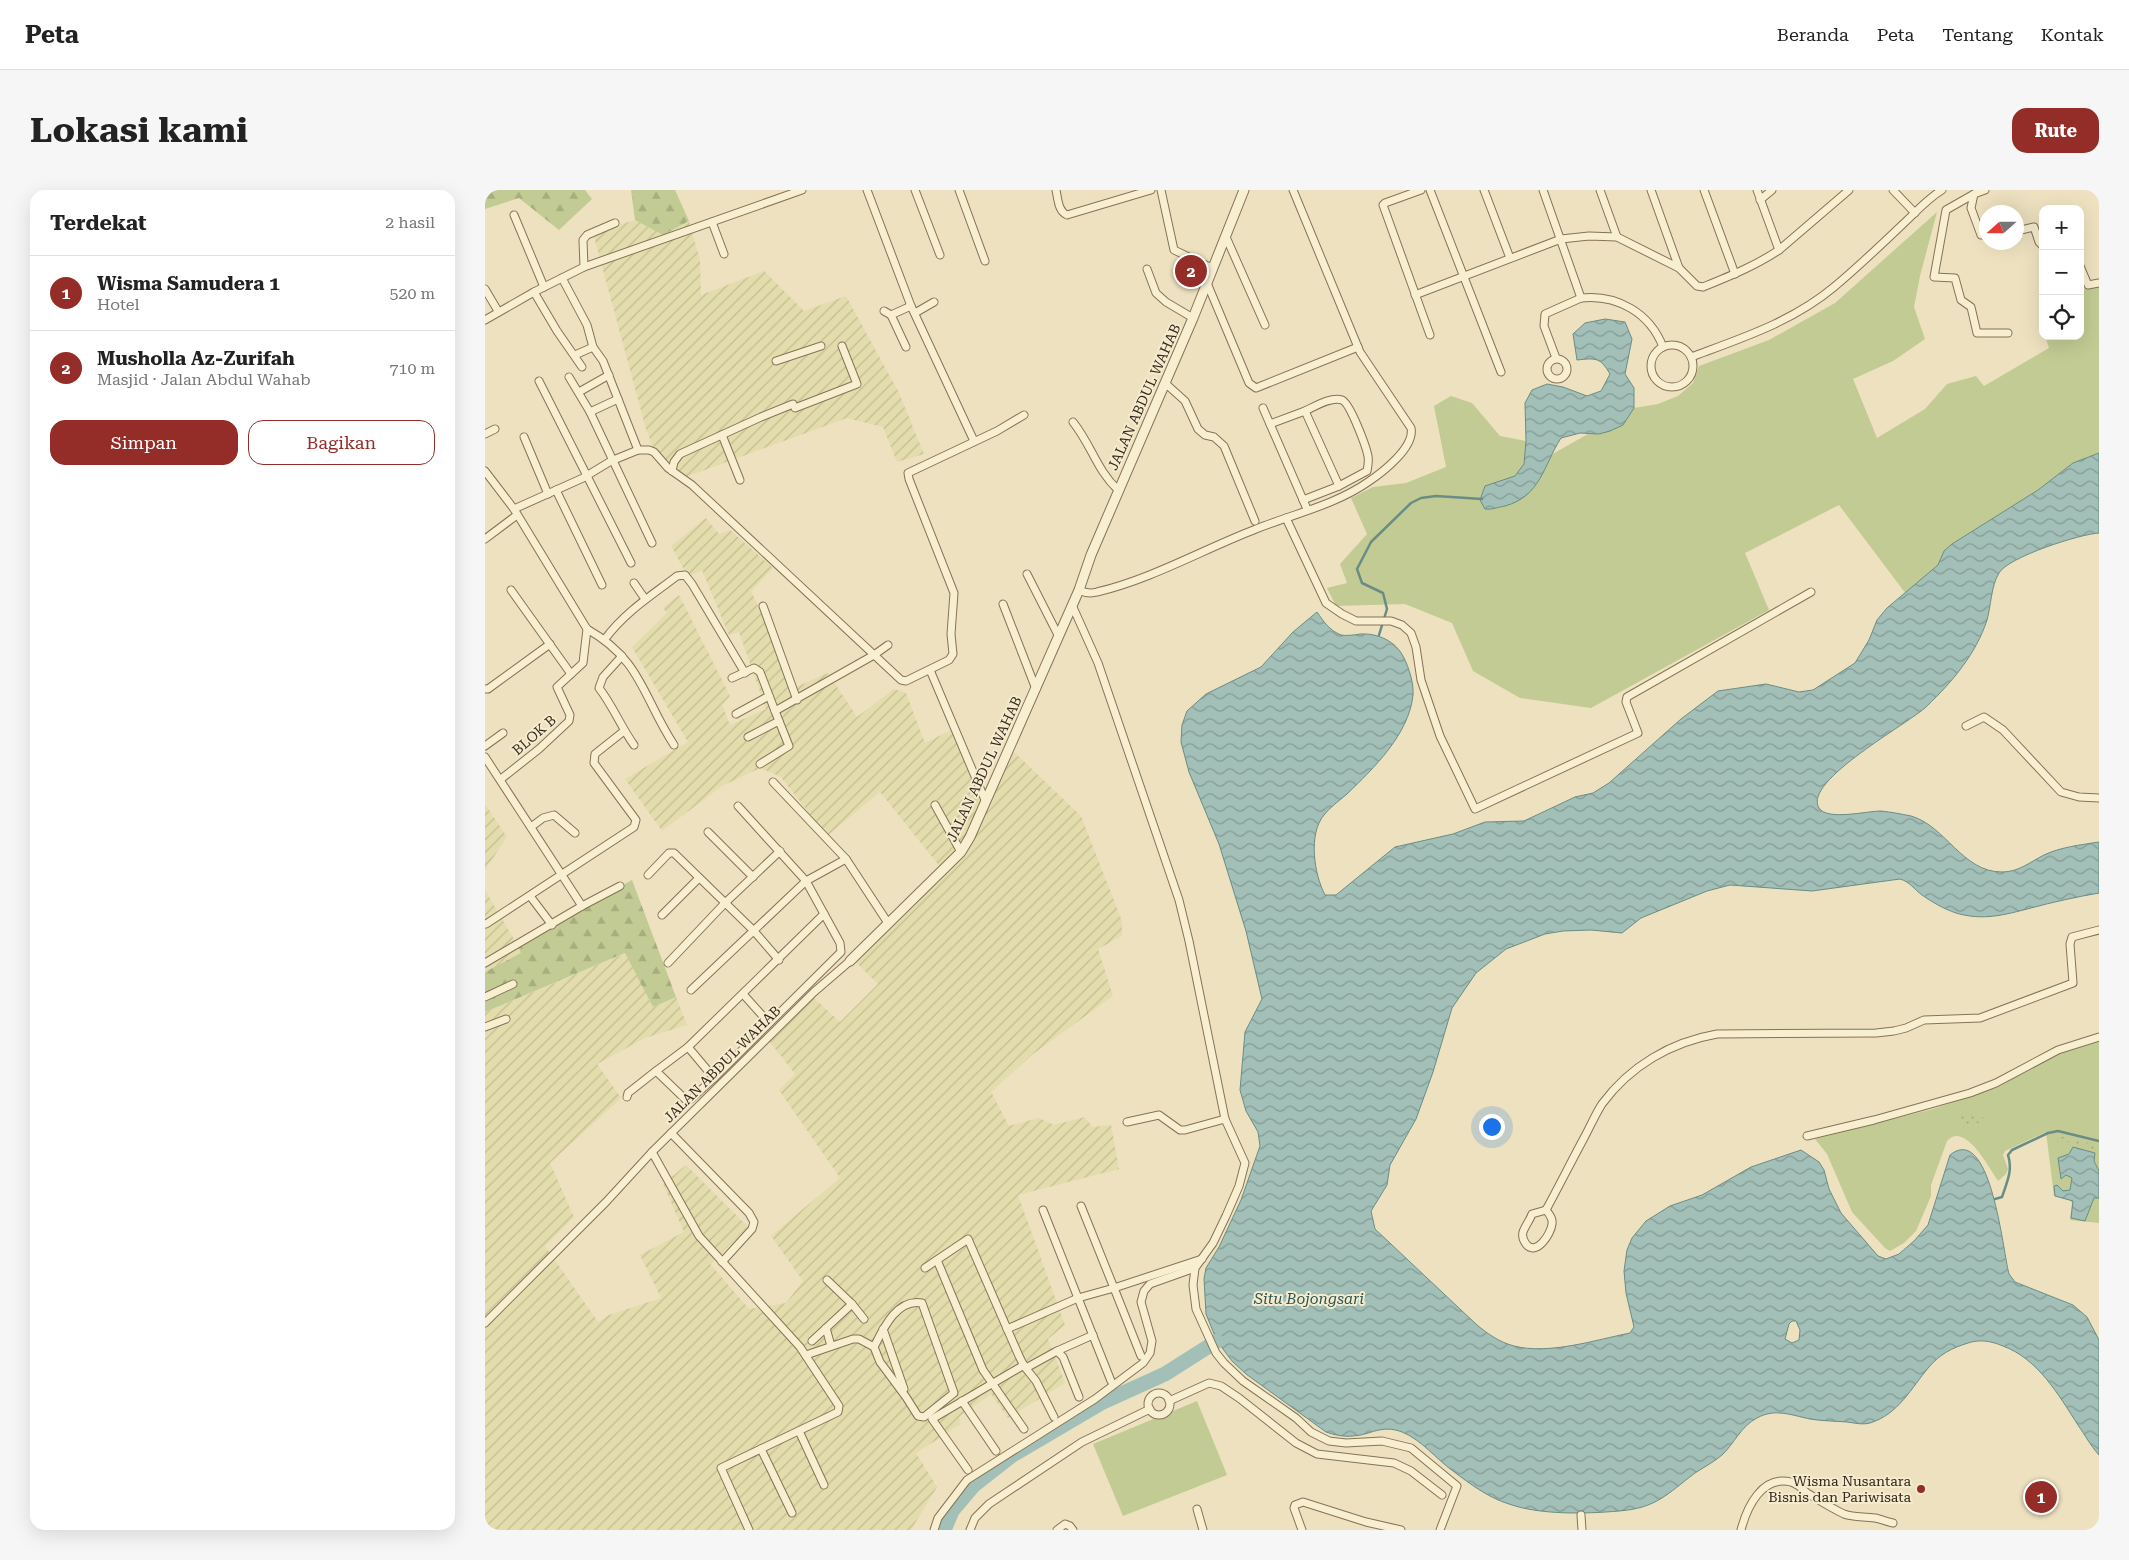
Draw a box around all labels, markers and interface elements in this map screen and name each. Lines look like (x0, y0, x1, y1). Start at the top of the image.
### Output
text: Peta (25, 21, 79, 49)
text: Beranda (1777, 24, 1849, 45)
text: Peta (1877, 24, 1914, 45)
text: Tentang (1942, 24, 2013, 45)
text: Kontak (2041, 24, 2104, 45)
button: Rute (2012, 108, 2099, 153)
text: Lokasi kami (30, 110, 248, 151)
north arrow (1979, 205, 2024, 250)
map controls (2039, 205, 2084, 340)
button: + (2039, 205, 2084, 250)
text: Terdekat (50, 211, 147, 235)
text: 2 hasil (385, 213, 435, 232)
button: − (2039, 250, 2084, 295)
pin: 2 (1175, 252, 1207, 290)
text: Wisma Samudera 1 (97, 272, 280, 295)
text: 1 (62, 284, 70, 303)
text: 520 m (389, 284, 435, 303)
text: Hotel (97, 295, 139, 314)
button: locate (2039, 295, 2084, 340)
street label: JALAN ABDUL WAHAB (1104, 321, 1184, 473)
text: Musholla Az-Zurifah (97, 347, 295, 370)
text: 2 (62, 359, 70, 378)
text: 710 m (389, 359, 435, 378)
text: Masjid · Jalan Abdul Wahab (97, 370, 310, 389)
button: Simpan (50, 420, 238, 465)
button: Bagikan (248, 420, 435, 465)
street label: JALAN ABDUL WAHAB (943, 694, 1025, 844)
street label: BLOK B (509, 712, 559, 758)
street label: JALAN ABDUL WAHAB (660, 1002, 784, 1126)
your location (1479, 1114, 1505, 1140)
water label: Situ Bojongsari (1253, 1290, 1364, 1308)
place label: Wisma Nusantara Bisnis dan Pariwisata (1768, 1473, 1911, 1505)
pin: 1 (2025, 1478, 2057, 1516)
marker: Wisma Nusantara Bisnis dan Pariwisata (1915, 1483, 1927, 1495)

